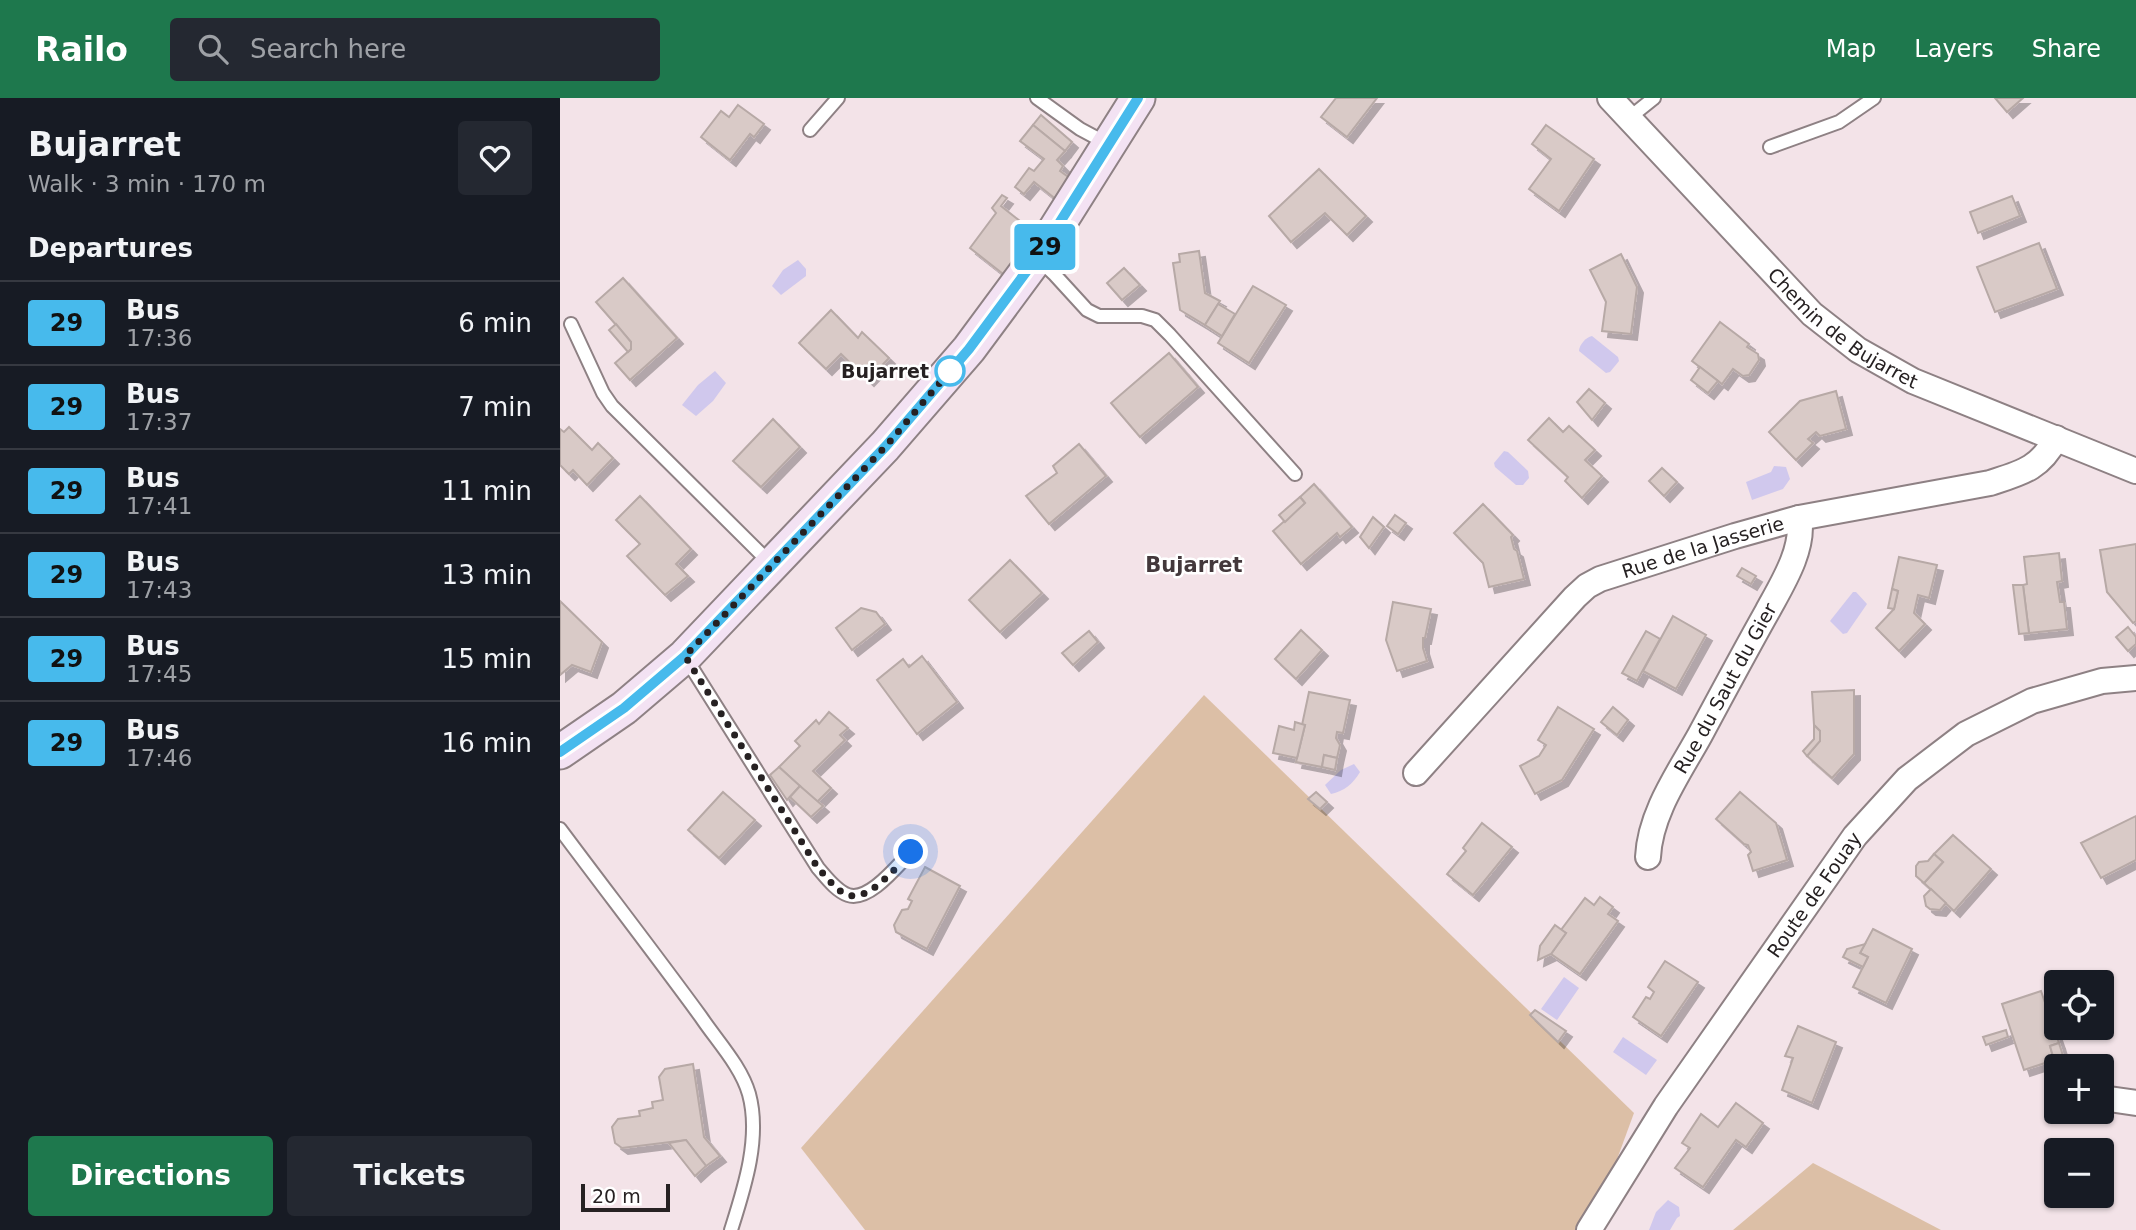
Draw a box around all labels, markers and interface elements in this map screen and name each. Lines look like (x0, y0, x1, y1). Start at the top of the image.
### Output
search box (170, 18, 660, 81)
text: Railo (35, 30, 128, 69)
icon: search (194, 30, 232, 68)
text: Search here (250, 34, 406, 64)
text: Map (1826, 35, 1876, 63)
text: Layers (1914, 35, 1994, 63)
text: Share (2032, 35, 2101, 63)
button: heart (458, 121, 532, 195)
text: Bujarret (28, 125, 181, 164)
text: Walk · 3 min · 170 m (28, 171, 266, 197)
line badge: 29 (1014, 224, 1076, 270)
text: Departures (28, 233, 193, 263)
text: 29 (1028, 233, 1062, 261)
street label: Chemin de Bujarret (1764, 263, 1921, 393)
text: Bus (126, 295, 180, 325)
text: 6 min (458, 308, 532, 338)
text: 29 (50, 309, 83, 337)
text: 17:36 (126, 325, 192, 351)
marker: Bujarret (935, 356, 965, 386)
place label: Bujarret (841, 360, 929, 382)
text: Bus (126, 379, 180, 409)
text: 7 min (458, 392, 532, 422)
text: 29 (50, 393, 83, 421)
text: 17:37 (126, 409, 192, 435)
text: Bus (126, 463, 180, 493)
text: 11 min (442, 476, 532, 506)
text: 29 (50, 477, 83, 505)
text: 17:41 (126, 493, 192, 519)
street label: Rue de la Jasserie (1619, 512, 1786, 582)
text: Bus (126, 547, 180, 577)
district label: Bujarret (1145, 553, 1243, 577)
text: 13 min (442, 560, 532, 590)
text: 29 (50, 561, 83, 589)
text: 17:43 (126, 577, 192, 603)
street label: Rue du Saut du Gier (1669, 599, 1781, 777)
text: Bus (126, 631, 180, 661)
text: 15 min (442, 644, 532, 674)
text: 29 (50, 645, 83, 673)
text: 17:45 (126, 661, 192, 687)
text: Bus (126, 715, 180, 745)
text: 16 min (442, 728, 532, 758)
text: 29 (50, 729, 83, 757)
text: 17:46 (126, 745, 192, 771)
street label: Route de Fouay (1763, 828, 1865, 961)
your location (893, 834, 928, 869)
map controls (2044, 970, 2114, 1208)
button: locate (2044, 970, 2114, 1040)
button: + (2044, 1054, 2114, 1124)
button: Directions (28, 1136, 273, 1216)
button: Tickets (287, 1136, 532, 1216)
button: − (2044, 1138, 2114, 1208)
scale bar (581, 1181, 670, 1213)
text: 20 m (592, 1185, 641, 1207)

